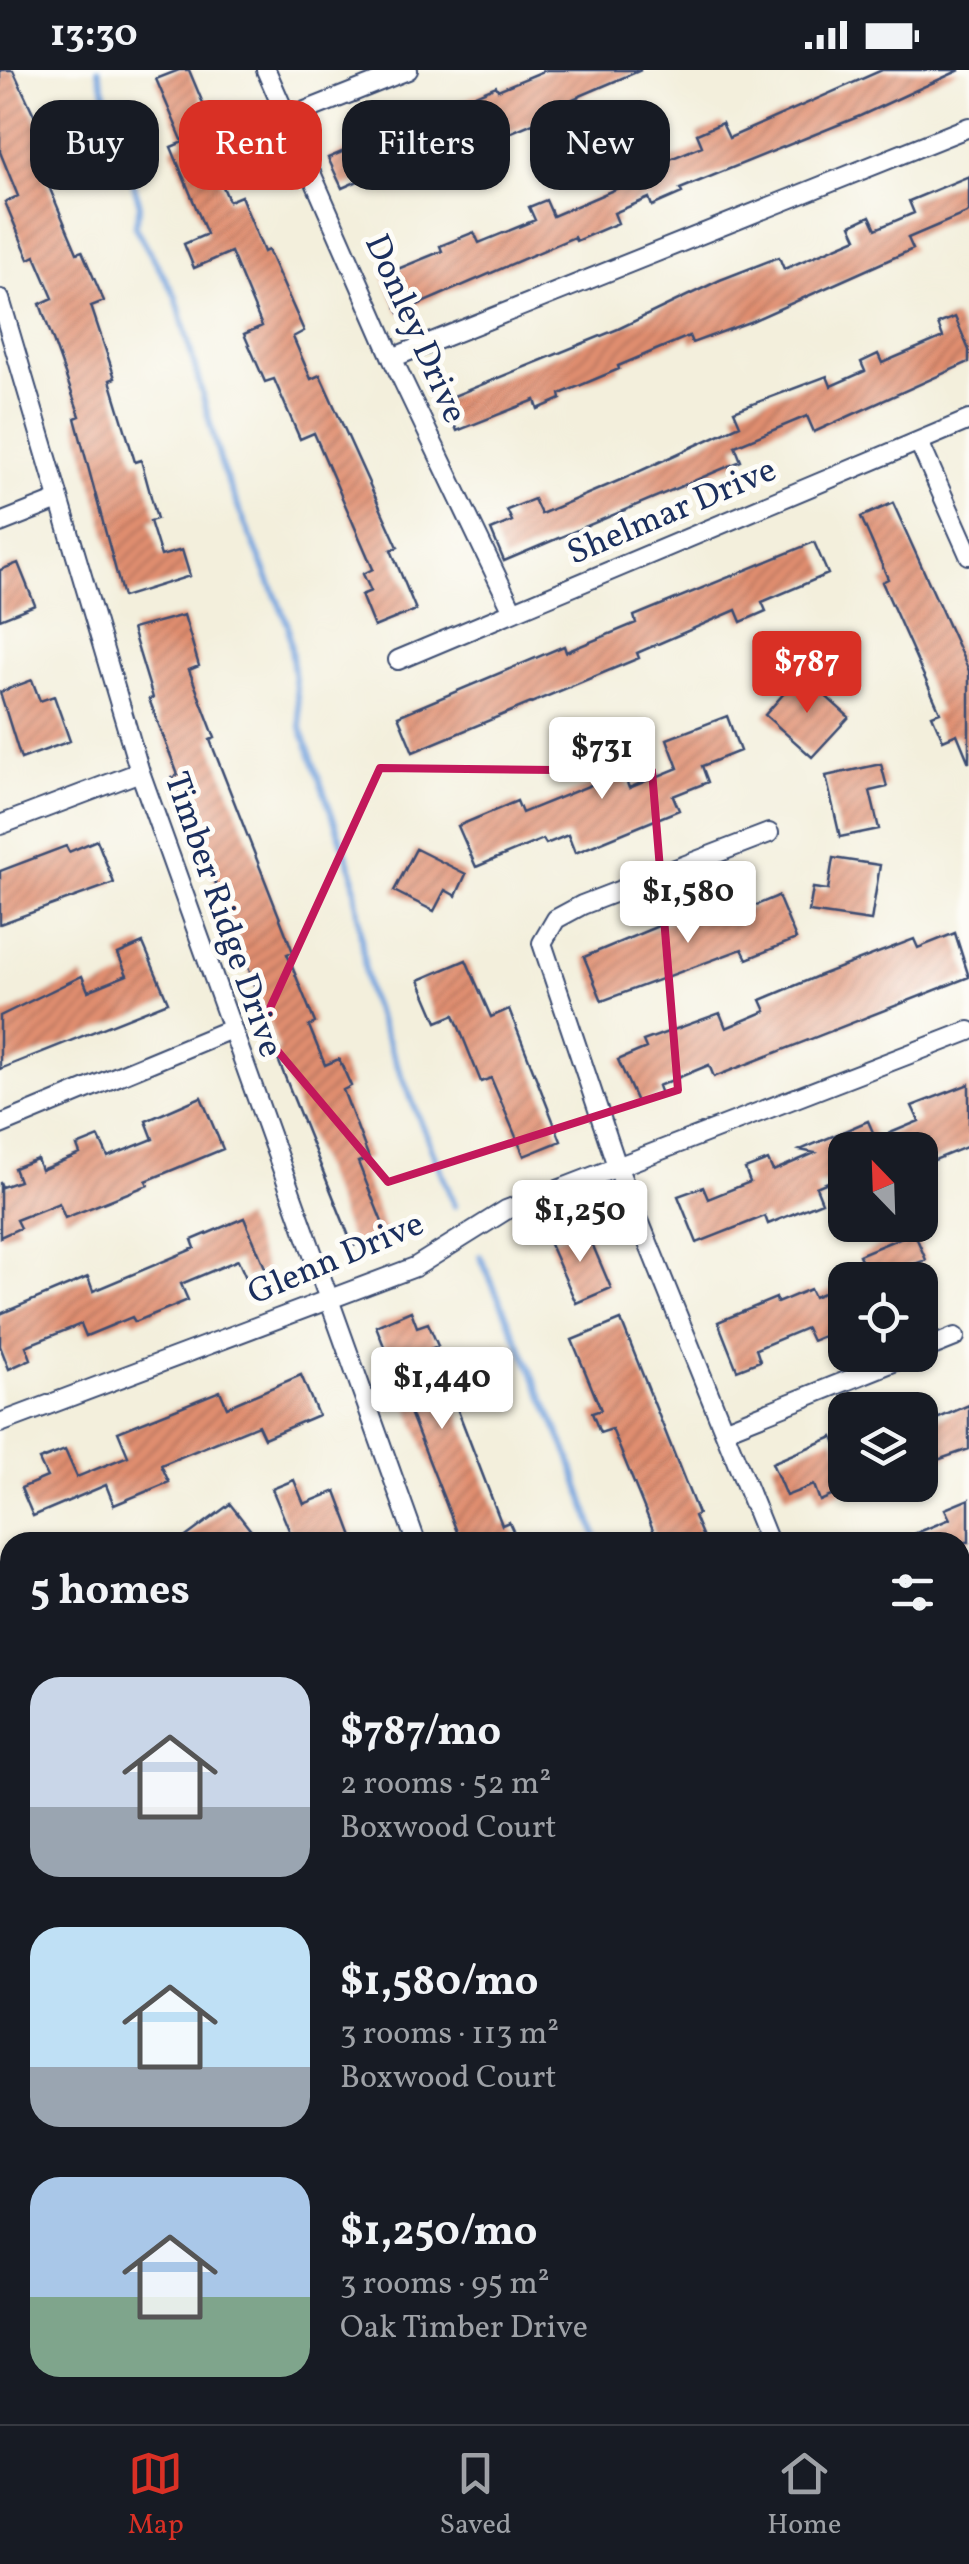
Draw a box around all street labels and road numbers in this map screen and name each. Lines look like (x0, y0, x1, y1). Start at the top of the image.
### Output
street label: Donley Drive (351, 227, 477, 431)
street label: Shelmar Drive (560, 447, 784, 578)
street label: Timber Ridge Drive (151, 766, 293, 1064)
street label: Glenn Drive (241, 1201, 432, 1318)

